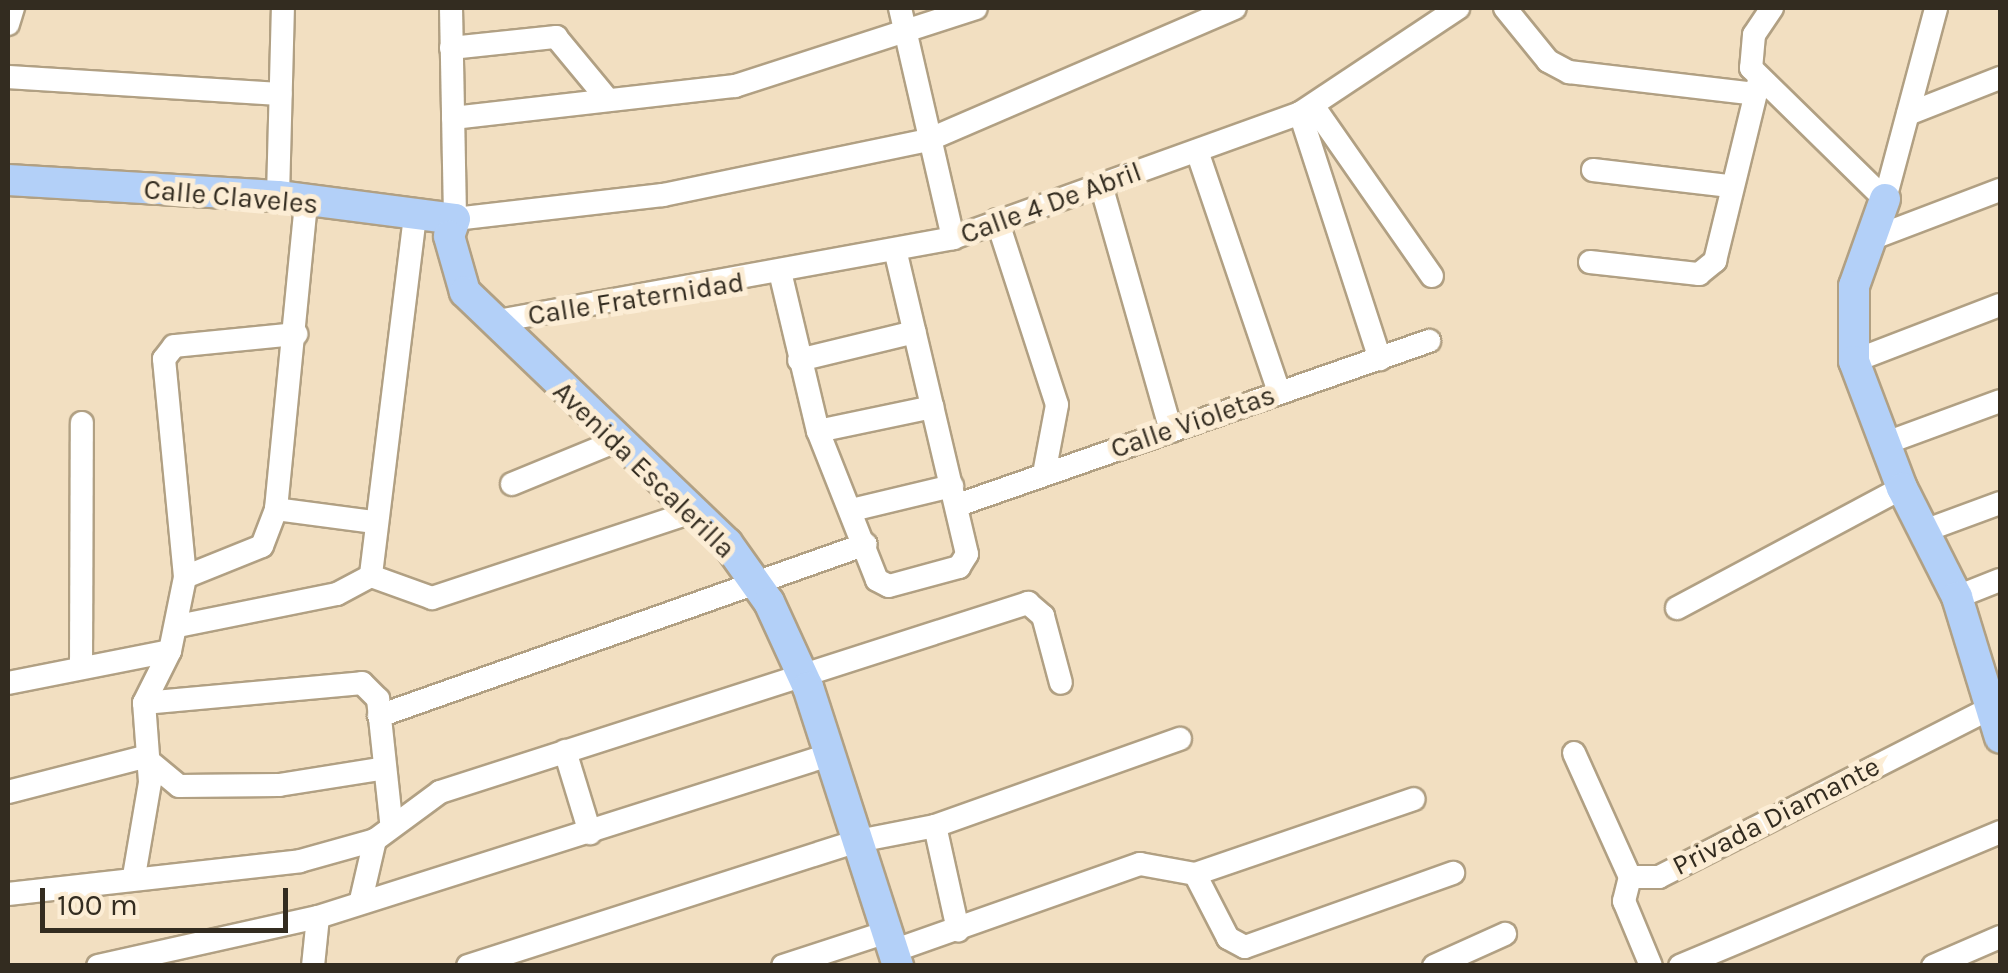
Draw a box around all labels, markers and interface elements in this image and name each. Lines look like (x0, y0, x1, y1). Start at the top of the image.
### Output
street label: Calle 4 De Abril (956, 155, 1146, 251)
street label: Calle Claveles (142, 173, 320, 221)
street label: Calle Fraternidad (526, 265, 746, 333)
street label: Avenida Escalerilla (546, 375, 742, 565)
street label: Calle Violetas (1106, 378, 1280, 466)
street label: Privada Diamante (1667, 749, 1885, 883)
scale bar (45, 868, 292, 930)
text: 100 m (57, 887, 138, 923)

